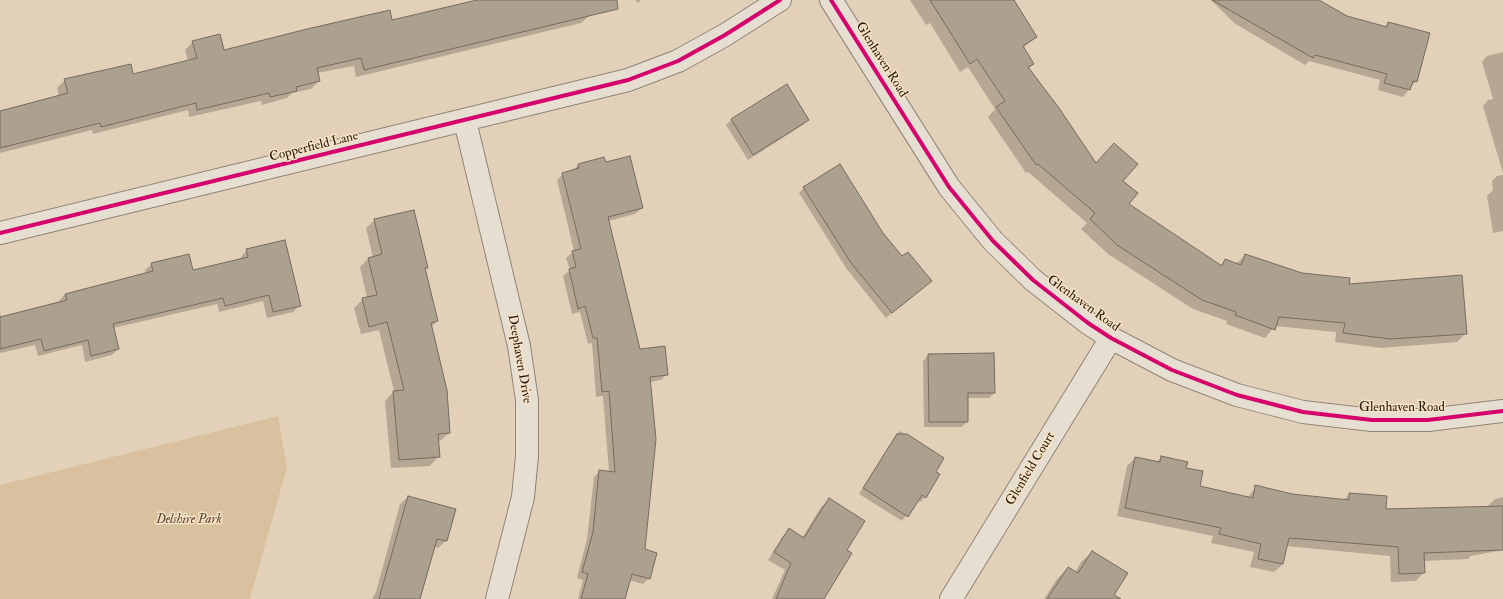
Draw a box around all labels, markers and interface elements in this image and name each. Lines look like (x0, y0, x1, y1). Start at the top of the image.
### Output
street label: Glenhaven Road (852, 19, 910, 101)
street label: Copperfield Lane (268, 128, 360, 166)
street label: Glenhaven Road (1044, 272, 1122, 336)
street label: Deephaven Drive (504, 313, 534, 405)
street label: Glenhaven Road (1359, 400, 1445, 416)
street label: Glenfield Court (1003, 429, 1059, 509)
park label: Delshire Park (156, 512, 222, 528)

